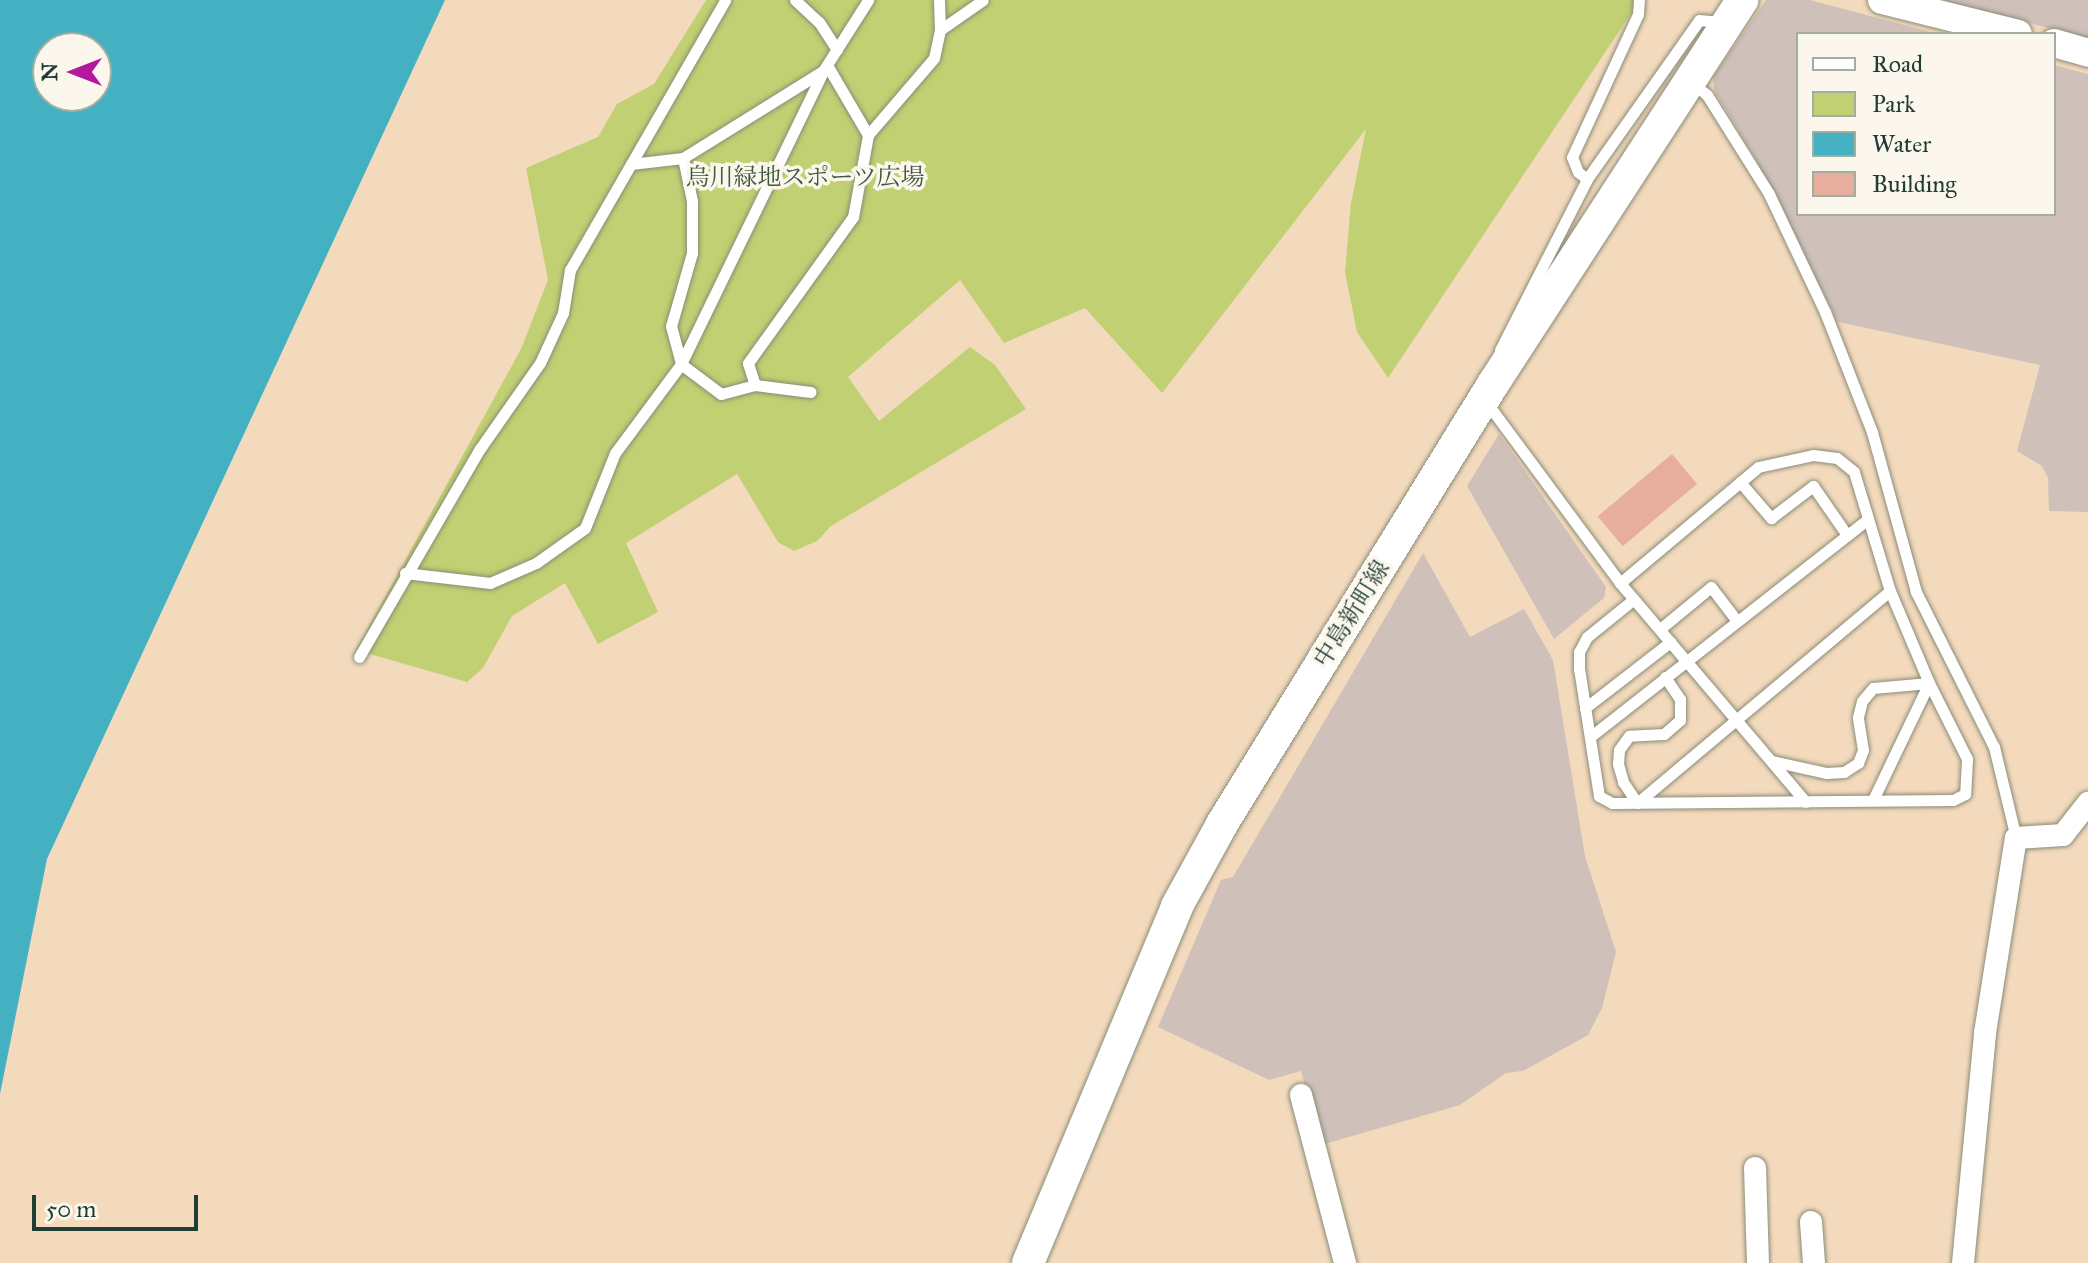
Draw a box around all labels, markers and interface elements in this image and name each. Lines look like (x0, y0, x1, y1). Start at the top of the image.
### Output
north arrow (32, 32, 112, 112)
legend (1796, 32, 2056, 216)
text: Road (1872, 49, 1923, 79)
text: N (36, 63, 63, 81)
text: Park (1872, 89, 1915, 119)
text: Water (1872, 129, 1931, 159)
park label: 烏川緑地スポーツ広場 (685, 164, 925, 192)
text: Building (1872, 169, 1957, 199)
street label: 中島新町線 (1308, 555, 1396, 673)
scale bar (36, 1179, 202, 1229)
text: 50 m (46, 1194, 96, 1224)

